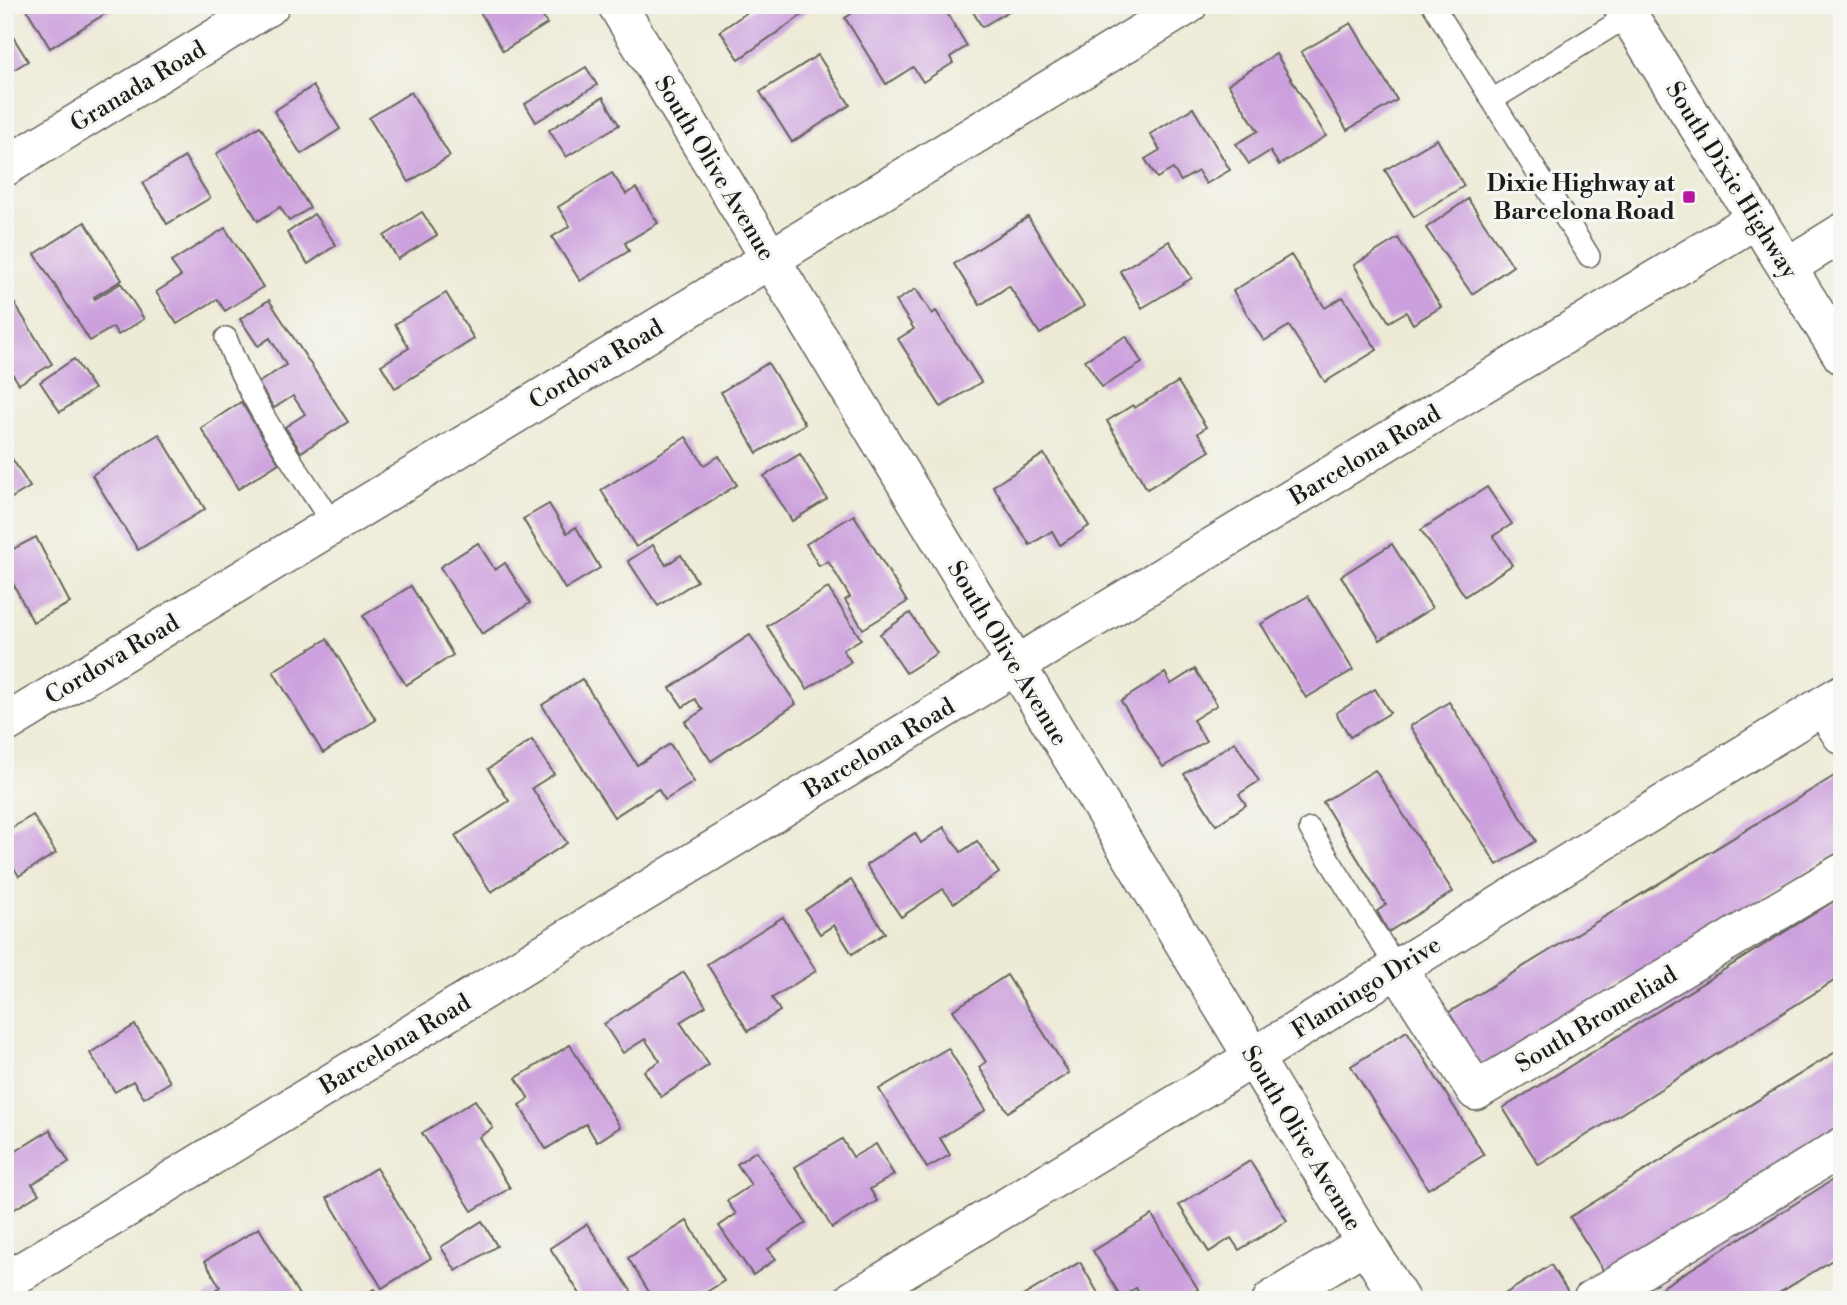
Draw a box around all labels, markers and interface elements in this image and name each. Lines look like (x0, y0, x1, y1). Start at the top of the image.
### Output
street label: Granada Road (65, 34, 212, 139)
street label: South Olive Avenue (647, 71, 781, 266)
street label: South Dixie Highway (1658, 76, 1804, 285)
place label: Dixie Highway at Barcelona Road (1487, 169, 1675, 227)
marker: Dixie Highway at Barcelona Road (1681, 189, 1697, 205)
street label: Cordova Road (524, 313, 669, 417)
street label: Barcelona Road (1284, 399, 1447, 513)
street label: South Olive Avenue (940, 556, 1074, 751)
street label: Cordova Road (40, 608, 185, 712)
street label: Barcelona Road (798, 692, 961, 806)
street label: Flamingo Drive (1286, 930, 1447, 1046)
street label: South Bromeliad (1510, 960, 1683, 1080)
street label: Barcelona Road (314, 988, 477, 1102)
street label: South Olive Avenue (1234, 1041, 1368, 1236)

